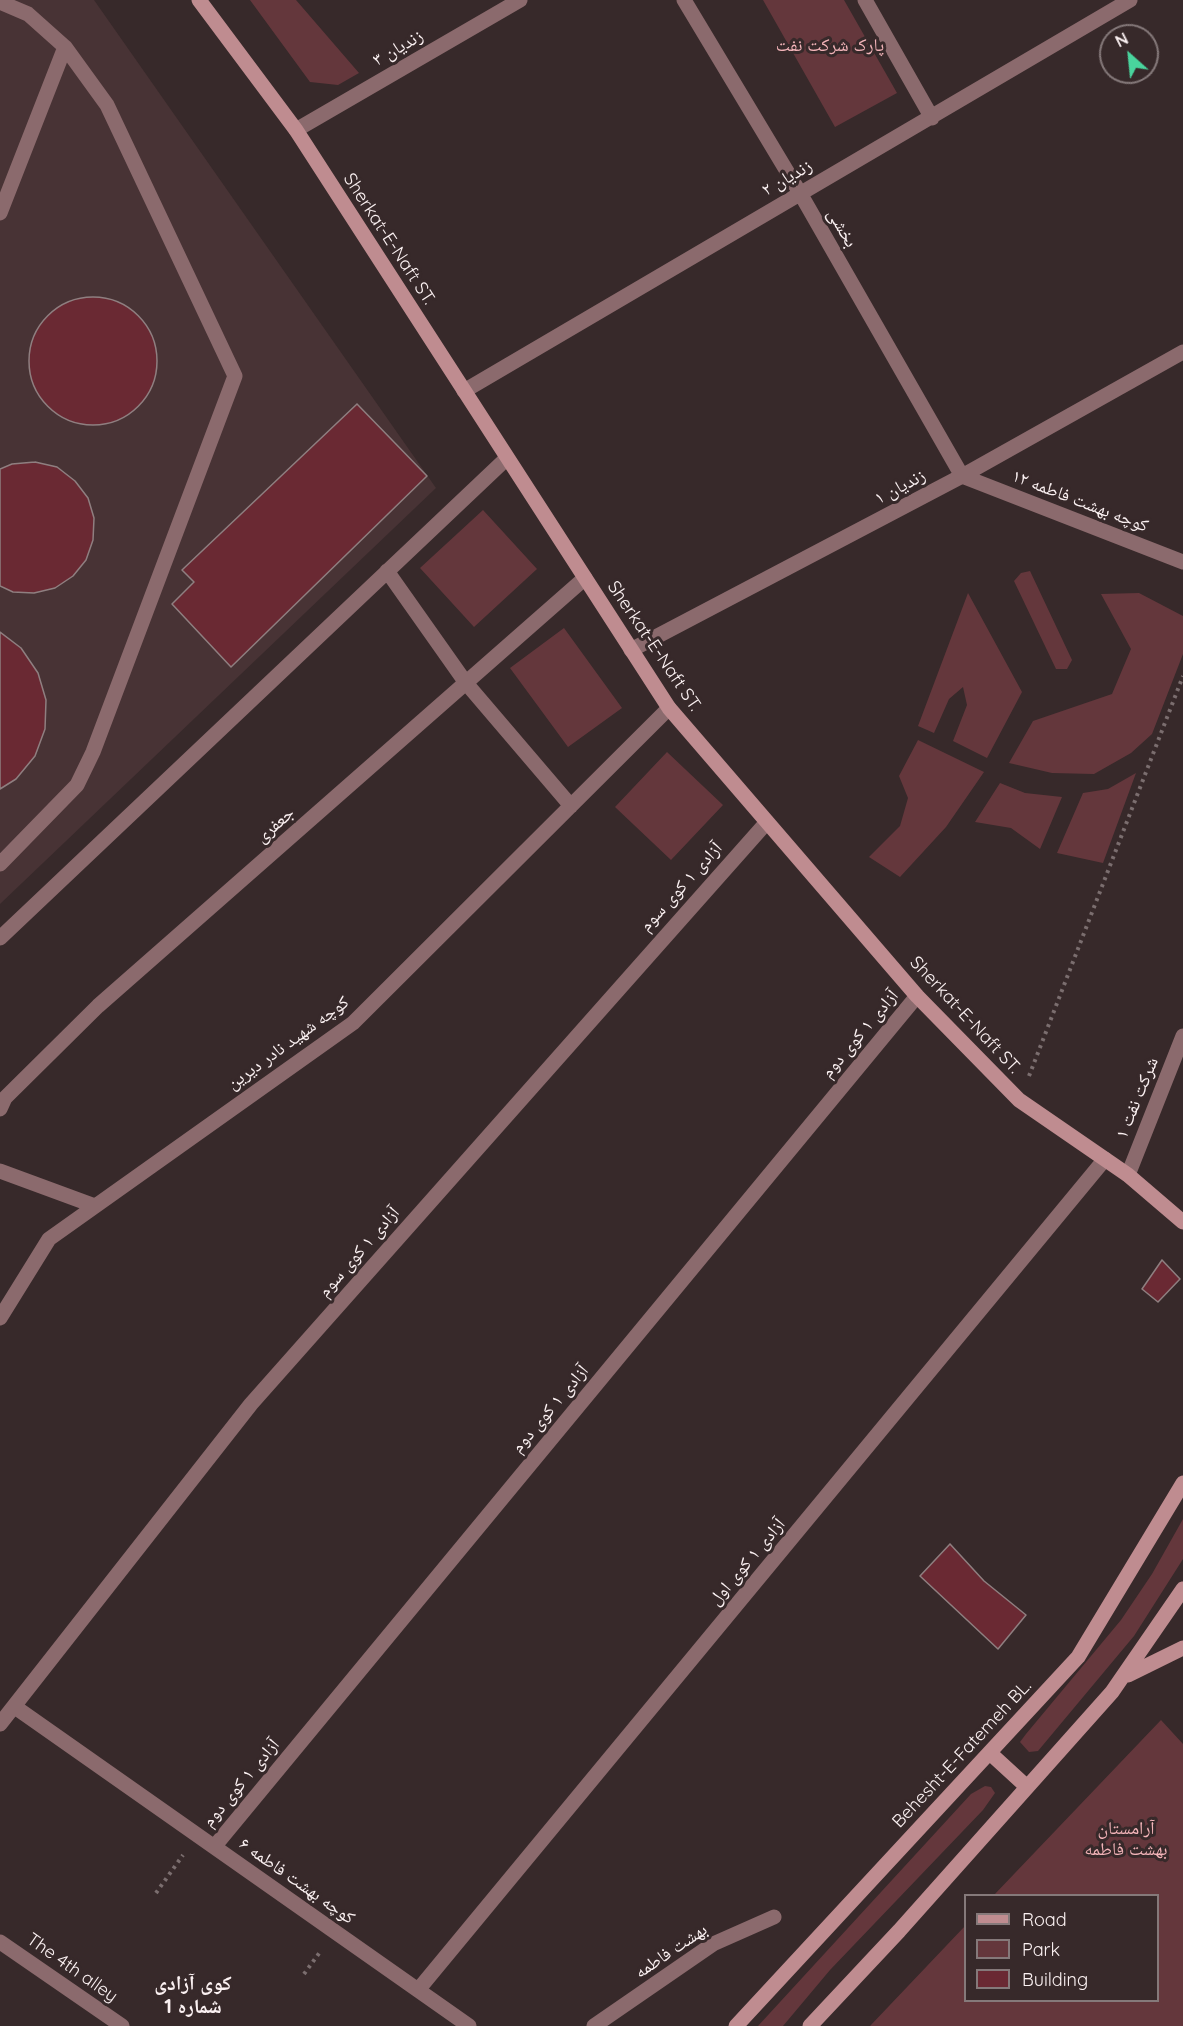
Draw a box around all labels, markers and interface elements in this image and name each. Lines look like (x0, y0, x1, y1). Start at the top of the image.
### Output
north arrow (1099, 24, 1159, 84)
street label: زندیان ۳ (369, 25, 427, 71)
text: N (1112, 28, 1132, 51)
park label: پارک شرکت نفت (776, 35, 884, 57)
street label: زندیان ۲ (758, 155, 816, 201)
street label: Sherkat-E-Naft ST. (338, 169, 440, 309)
street label: بخشی (822, 205, 862, 251)
street label: زندیان ۱ (871, 465, 929, 509)
street label: کوچه بهشت فاطمه ۱۲ (1009, 465, 1151, 537)
street label: Sherkat-E-Naft ST. (602, 577, 706, 715)
street label: جعفری (251, 802, 299, 848)
street label: آزادی ۱ کوی سوم (635, 838, 727, 936)
street label: Sherkat-E-Naft ST. (905, 952, 1025, 1078)
street label: آزادی ۱ کوی دوم (817, 985, 903, 1083)
street label: کوچه شهید نادر دیرین (223, 992, 353, 1094)
street label: شرکت نفت ۱ (1111, 1054, 1163, 1142)
street label: آزادی ۱ کوی سوم (314, 1202, 404, 1302)
street label: آزادی ۱ کوی دوم (507, 1360, 593, 1458)
street label: آزادی ۱ کوی اول (704, 1514, 790, 1610)
street label: Behesht-E-Fatemeh BL. (888, 1676, 1036, 1832)
street label: آزادی ۱ کوی دوم (198, 1734, 284, 1832)
park label: آرامستان بهشت فاطمه (1085, 1818, 1167, 1860)
street label: کوچه بهشت فاطمه ۶ (235, 1833, 359, 1929)
legend (964, 1894, 1159, 2002)
text: Road (1022, 1908, 1067, 1931)
street label: بهشت فاطمه (631, 1919, 711, 1983)
street label: The 4th alley (22, 1929, 122, 2007)
text: Park (1022, 1938, 1060, 1961)
text: Building (1022, 1968, 1088, 1991)
district label: کوی آزادی شماره 1 (154, 1972, 232, 2019)

